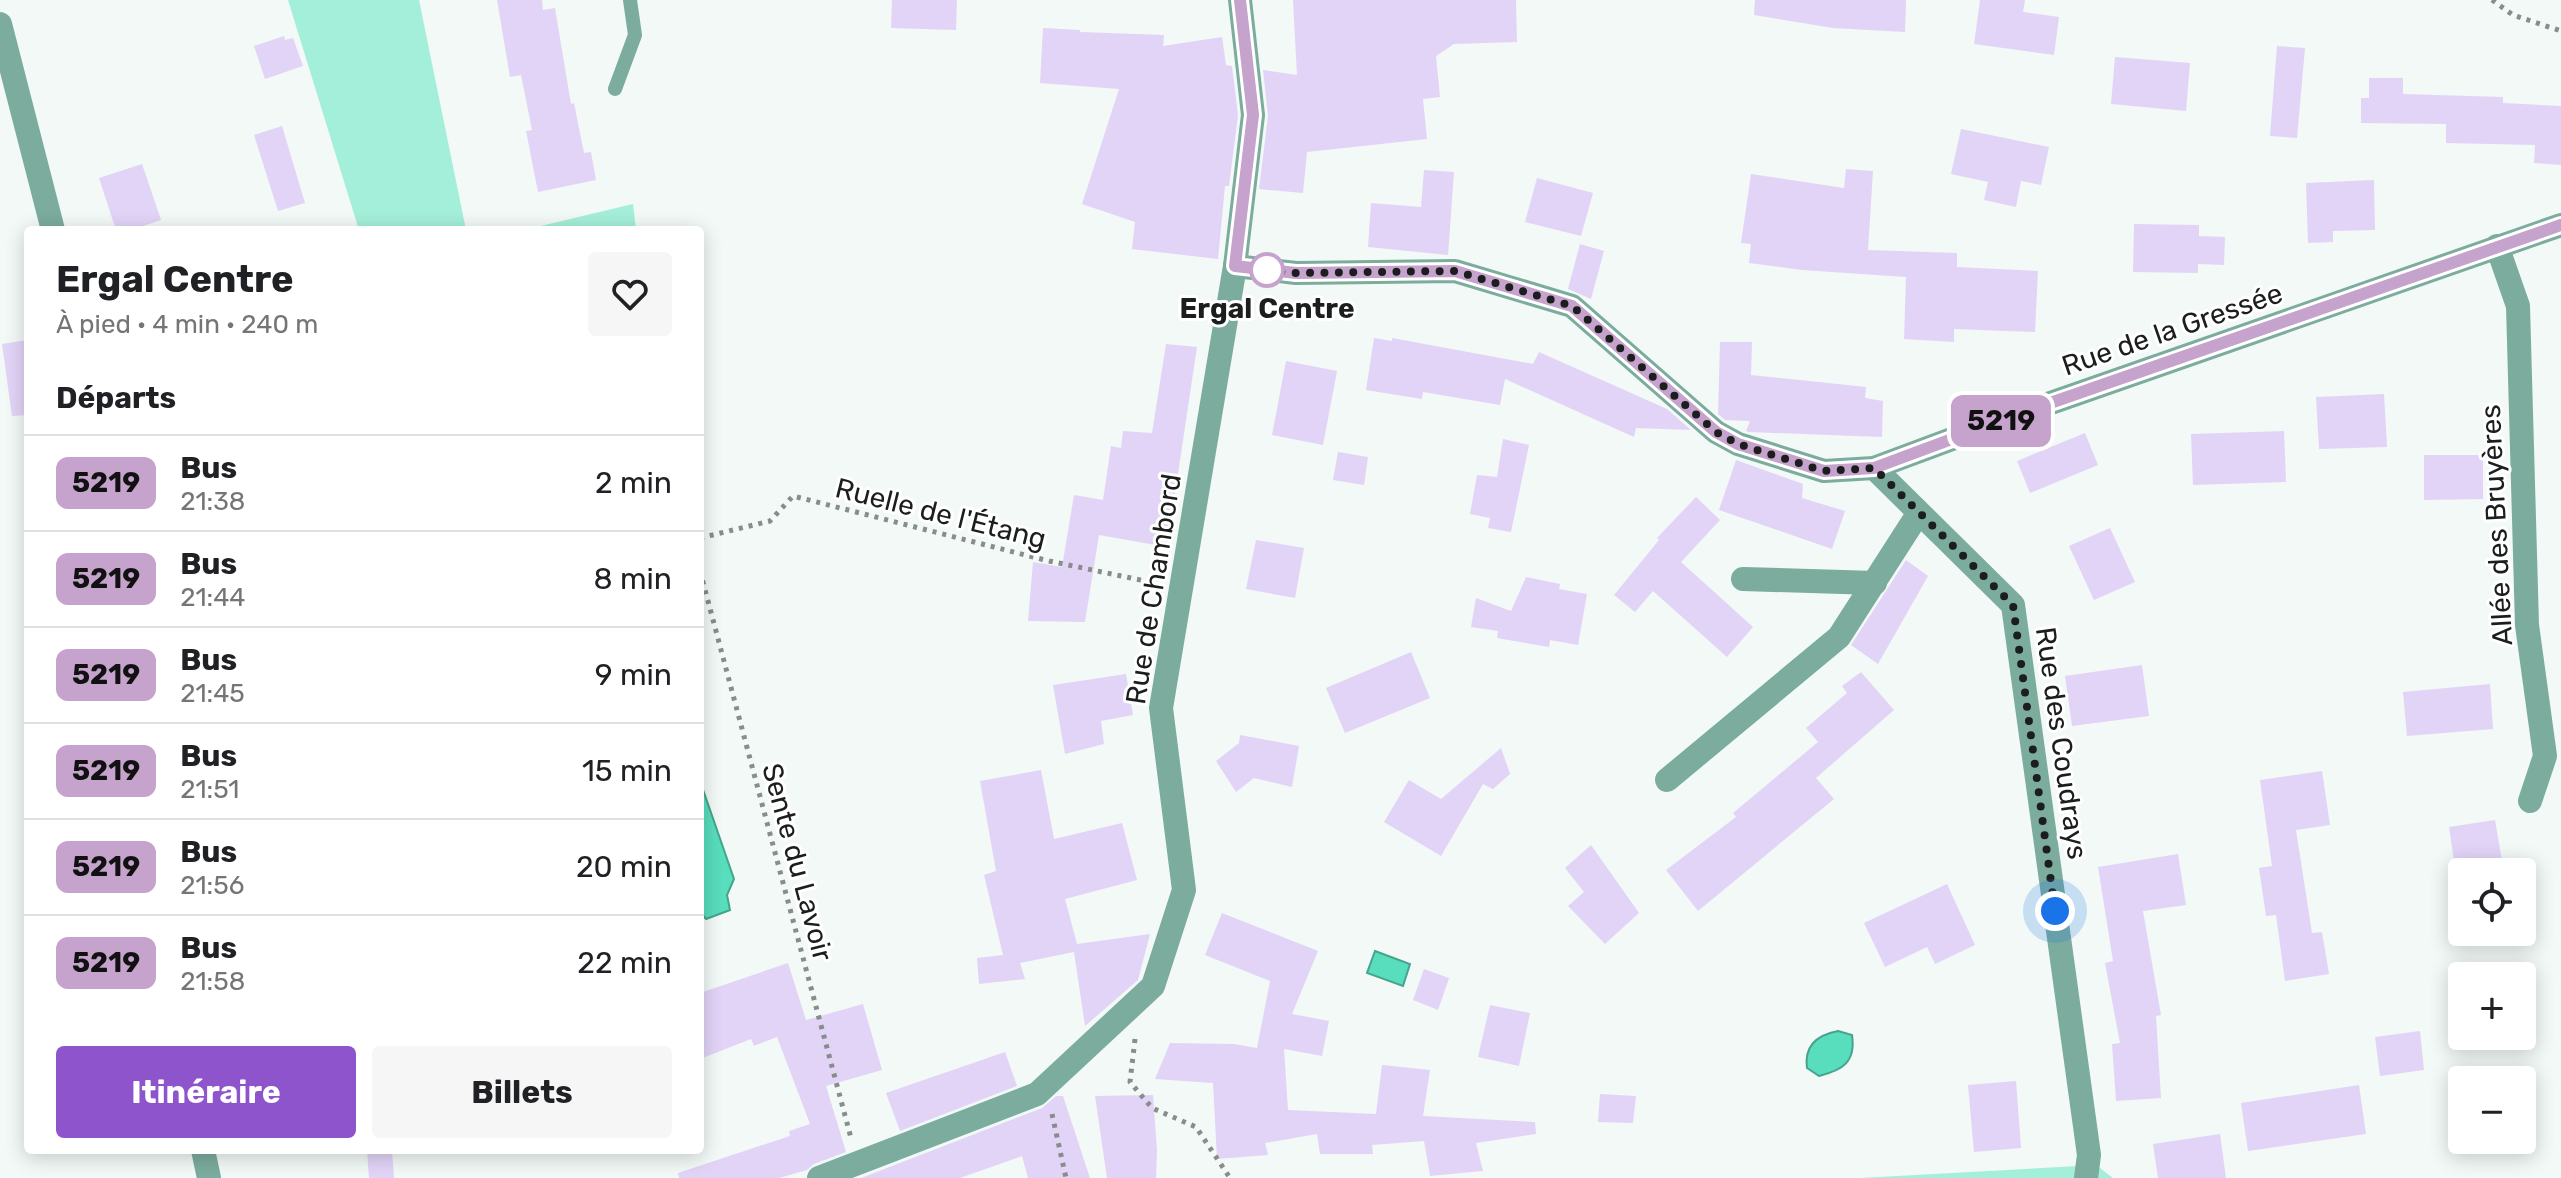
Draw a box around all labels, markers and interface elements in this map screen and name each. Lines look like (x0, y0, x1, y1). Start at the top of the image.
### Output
button: heart (588, 252, 672, 336)
marker: Ergal Centre (1250, 253, 1284, 287)
text: Ergal Centre (56, 256, 294, 302)
street label: Rue de la Gressée (2058, 276, 2287, 383)
place label: Ergal Centre (1179, 292, 1355, 325)
text: À pied · 4 min · 240 m (56, 309, 318, 340)
text: Départs (56, 380, 176, 416)
line badge: 5219 (1945, 395, 2057, 447)
text: 5219 (1967, 404, 2035, 437)
street label: Allée des Bruyères (2474, 404, 2519, 646)
text: Bus (180, 450, 237, 486)
text: 2 min (595, 465, 672, 501)
text: 5219 (72, 466, 140, 499)
street label: Ruelle de l'Étang (832, 471, 1050, 556)
street label: Rue de Chambord (1119, 472, 1188, 707)
text: 21:38 (180, 486, 245, 517)
text: Bus (180, 546, 237, 582)
text: 8 min (593, 561, 672, 597)
text: 5219 (72, 562, 140, 595)
text: 21:44 (180, 582, 246, 613)
street label: Rue des Coudrays (2029, 625, 2094, 861)
text: Bus (180, 642, 237, 678)
text: 9 min (595, 657, 672, 693)
text: 5219 (72, 658, 140, 691)
text: 21:45 (180, 678, 245, 709)
text: Bus (180, 738, 237, 774)
text: 15 min (582, 753, 672, 789)
text: 5219 (72, 754, 140, 787)
street label: Sente du Lavoir (755, 760, 840, 965)
text: 21:51 (180, 774, 239, 805)
text: Bus (180, 834, 237, 870)
text: 20 min (576, 849, 672, 885)
text: 5219 (72, 850, 140, 883)
map controls (2448, 858, 2536, 1154)
button: locate (2448, 858, 2536, 946)
text: 21:56 (180, 870, 244, 901)
your location (2035, 891, 2075, 931)
text: Bus (180, 930, 237, 966)
text: 22 min (577, 945, 672, 981)
text: 5219 (72, 946, 140, 979)
button: + (2448, 962, 2536, 1050)
text: 21:58 (180, 966, 245, 997)
button: Itinéraire (56, 1046, 356, 1138)
button: Billets (372, 1046, 672, 1138)
button: − (2448, 1066, 2536, 1154)

